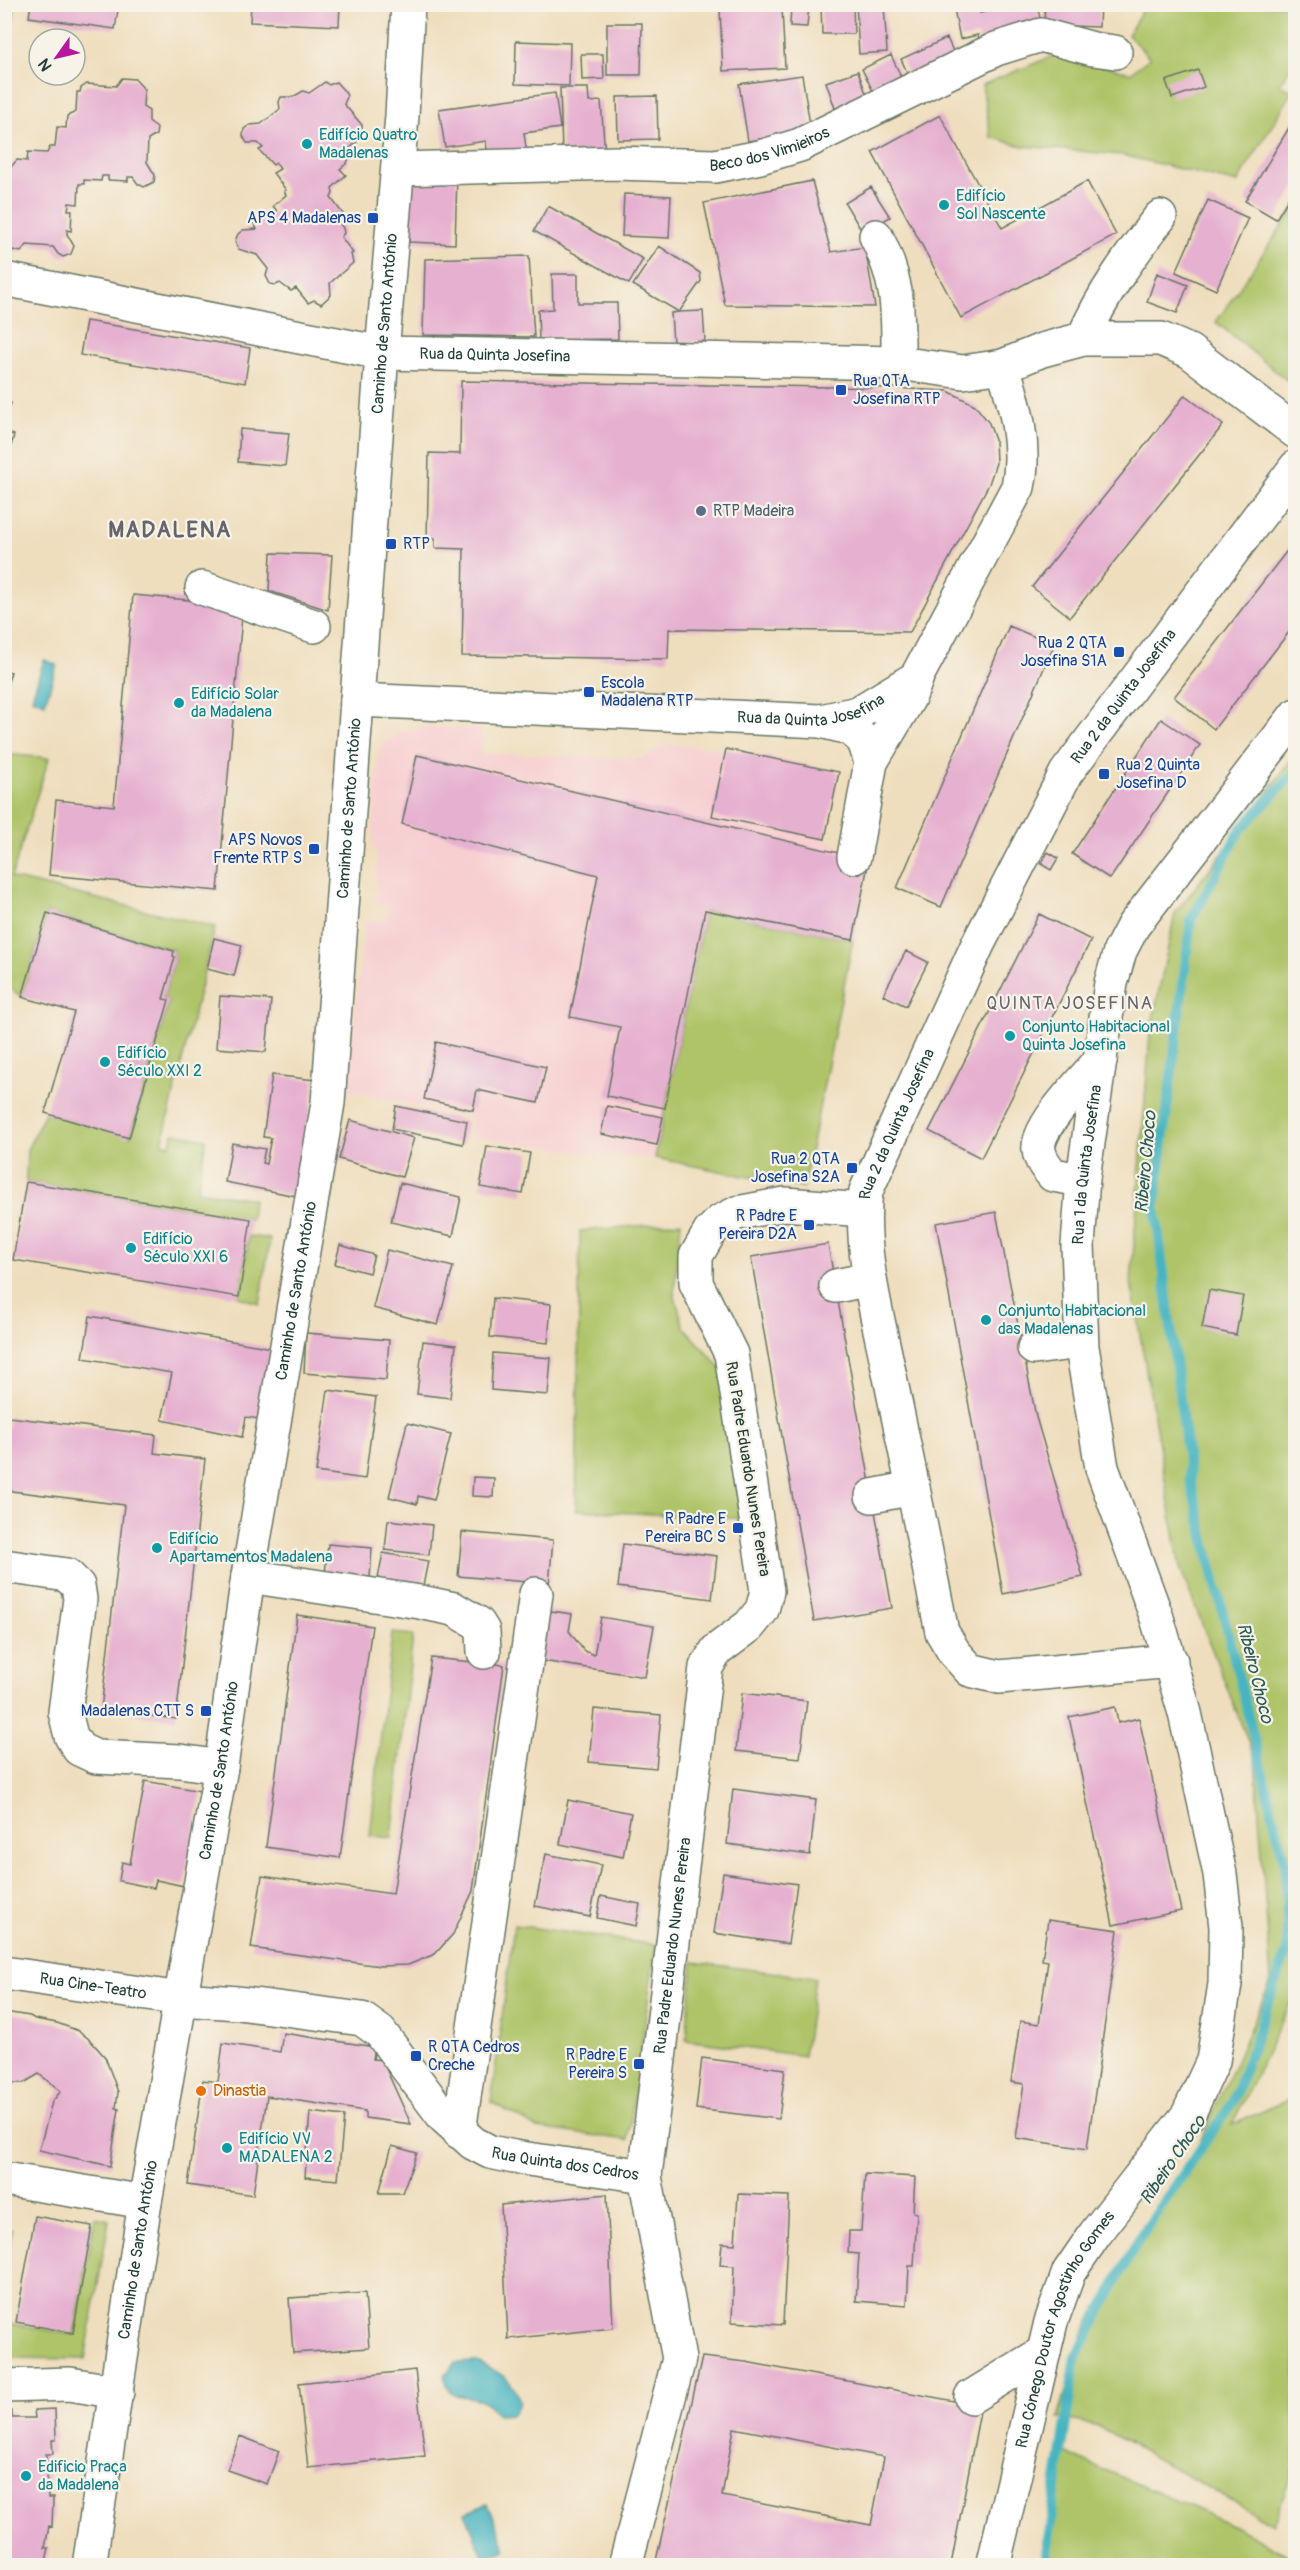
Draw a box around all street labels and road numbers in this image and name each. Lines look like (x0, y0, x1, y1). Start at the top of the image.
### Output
street label: Beco dos Vimieiros (709, 122, 833, 176)
street label: Caminho de Santo António (368, 232, 402, 415)
street label: Rua da Quinta Josefina (419, 344, 571, 367)
street label: Rua 2 da Quinta Josefina (1066, 625, 1181, 768)
street label: Rua da Quinta Josefina (737, 689, 888, 731)
street label: Caminho de Santo António (333, 717, 366, 899)
street label: Rua 2 da Quinta Josefina (855, 1046, 939, 1200)
street label: Rua 1 da Quinta Josefina (1068, 1083, 1106, 1245)
street label: Caminho de Santo António (271, 1199, 321, 1382)
street label: Rua Padre Eduardo Nunes Pereira (721, 1360, 775, 1578)
street label: Caminho de Santo António (195, 1679, 243, 1862)
street label: Rua Padre Eduardo Nunes Pereira (650, 1836, 695, 2055)
street label: Rua Cine-Teatro (38, 1968, 148, 2004)
street label: Rua Quinta dos Cedros (490, 2143, 640, 2185)
street label: Caminho de Santo António (114, 2158, 162, 2341)
street label: Rua Cónego Doutor Agostinho Gomes (1011, 2207, 1119, 2450)

